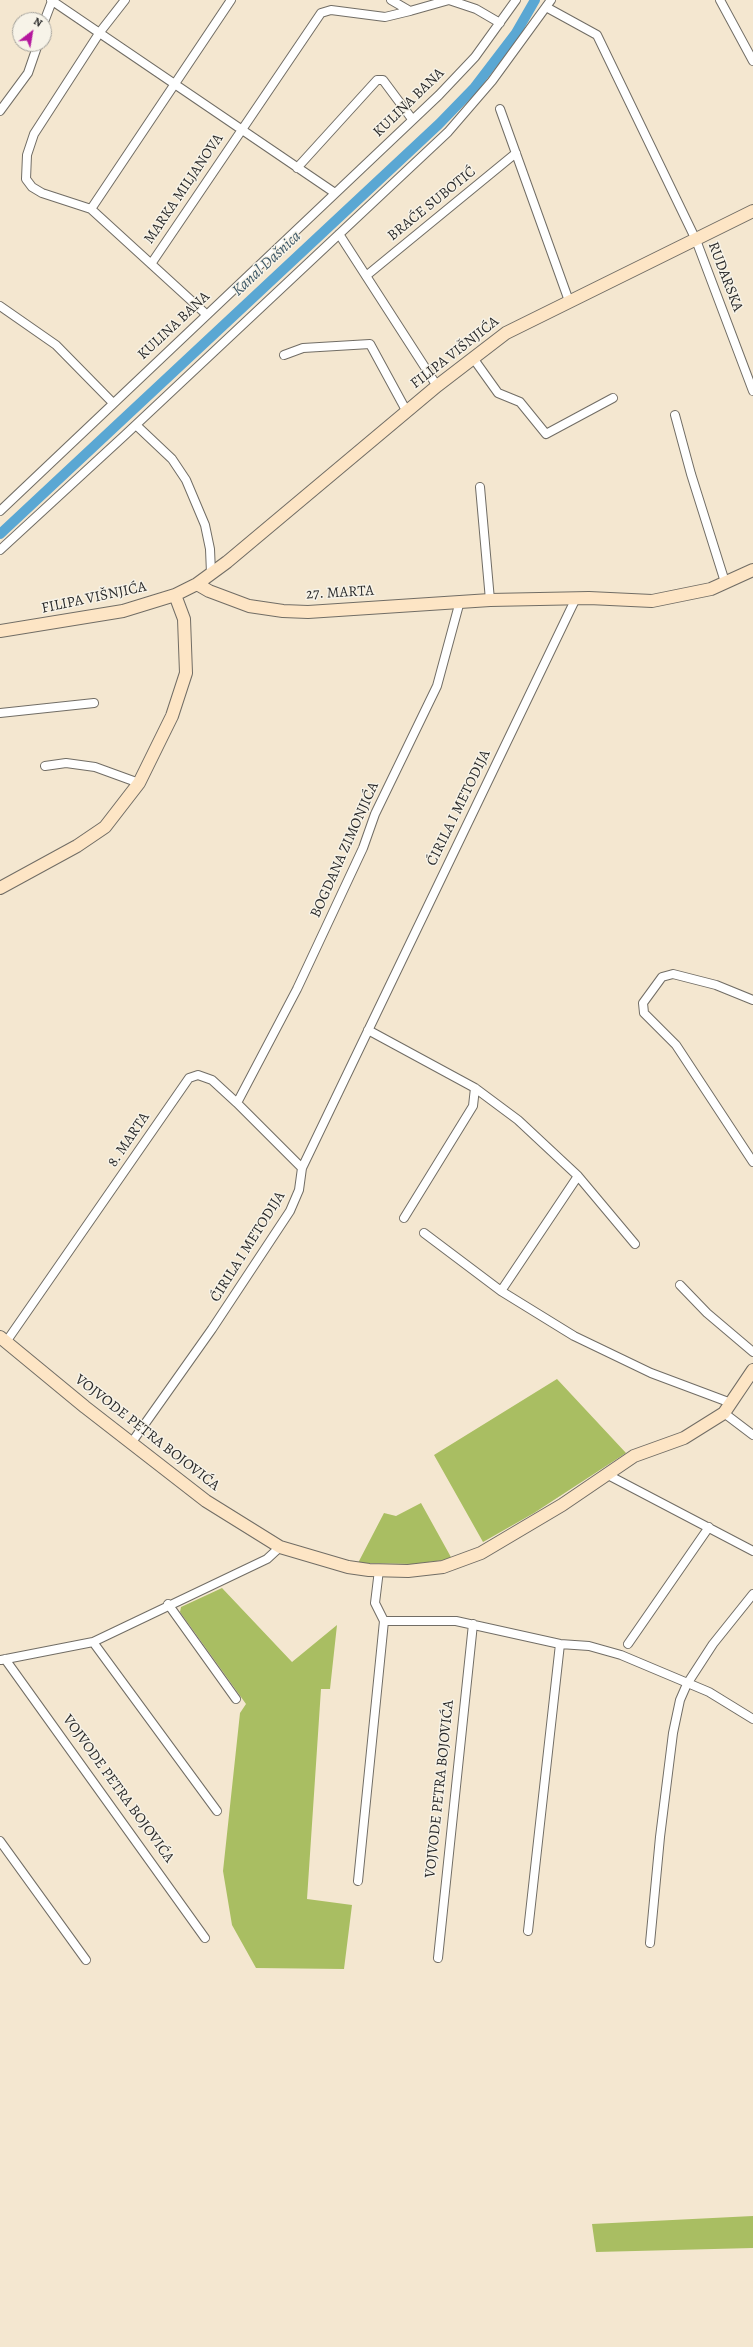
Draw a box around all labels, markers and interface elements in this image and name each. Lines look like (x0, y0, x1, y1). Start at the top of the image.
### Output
north arrow (12, 12, 52, 52)
text: N (31, 14, 45, 31)
street label: KULINA BANA (370, 65, 448, 141)
street label: MARKA MILJANOVA (141, 131, 227, 247)
street label: BRAĆE SUBOTIĆ (384, 163, 480, 245)
water label: Kanal Dašnica (229, 227, 305, 301)
street label: RUDARSKA (703, 240, 747, 314)
street label: KULINA BANA (134, 288, 214, 364)
street label: FILIPA VIŠNJIĆA (407, 313, 503, 393)
street label: FILIPA VIŠNJIĆA (40, 578, 148, 618)
street label: 27. MARTA (305, 582, 375, 604)
street label: ĆIRILA I METODIJA (423, 747, 495, 869)
street label: BOGDANA ZIMONJIĆA (307, 779, 383, 921)
street label: 8. MARTA (104, 1109, 154, 1171)
street label: ĆIRILA I METODIJA (207, 1188, 289, 1306)
street label: VOJVODE PETRA BOJOVIĆA (71, 1371, 223, 1495)
street label: VOJVODE PETRA BOJOVIĆA (422, 1699, 458, 1879)
street label: VOJVODE PETRA BOJOVIĆA (58, 1711, 178, 1867)

